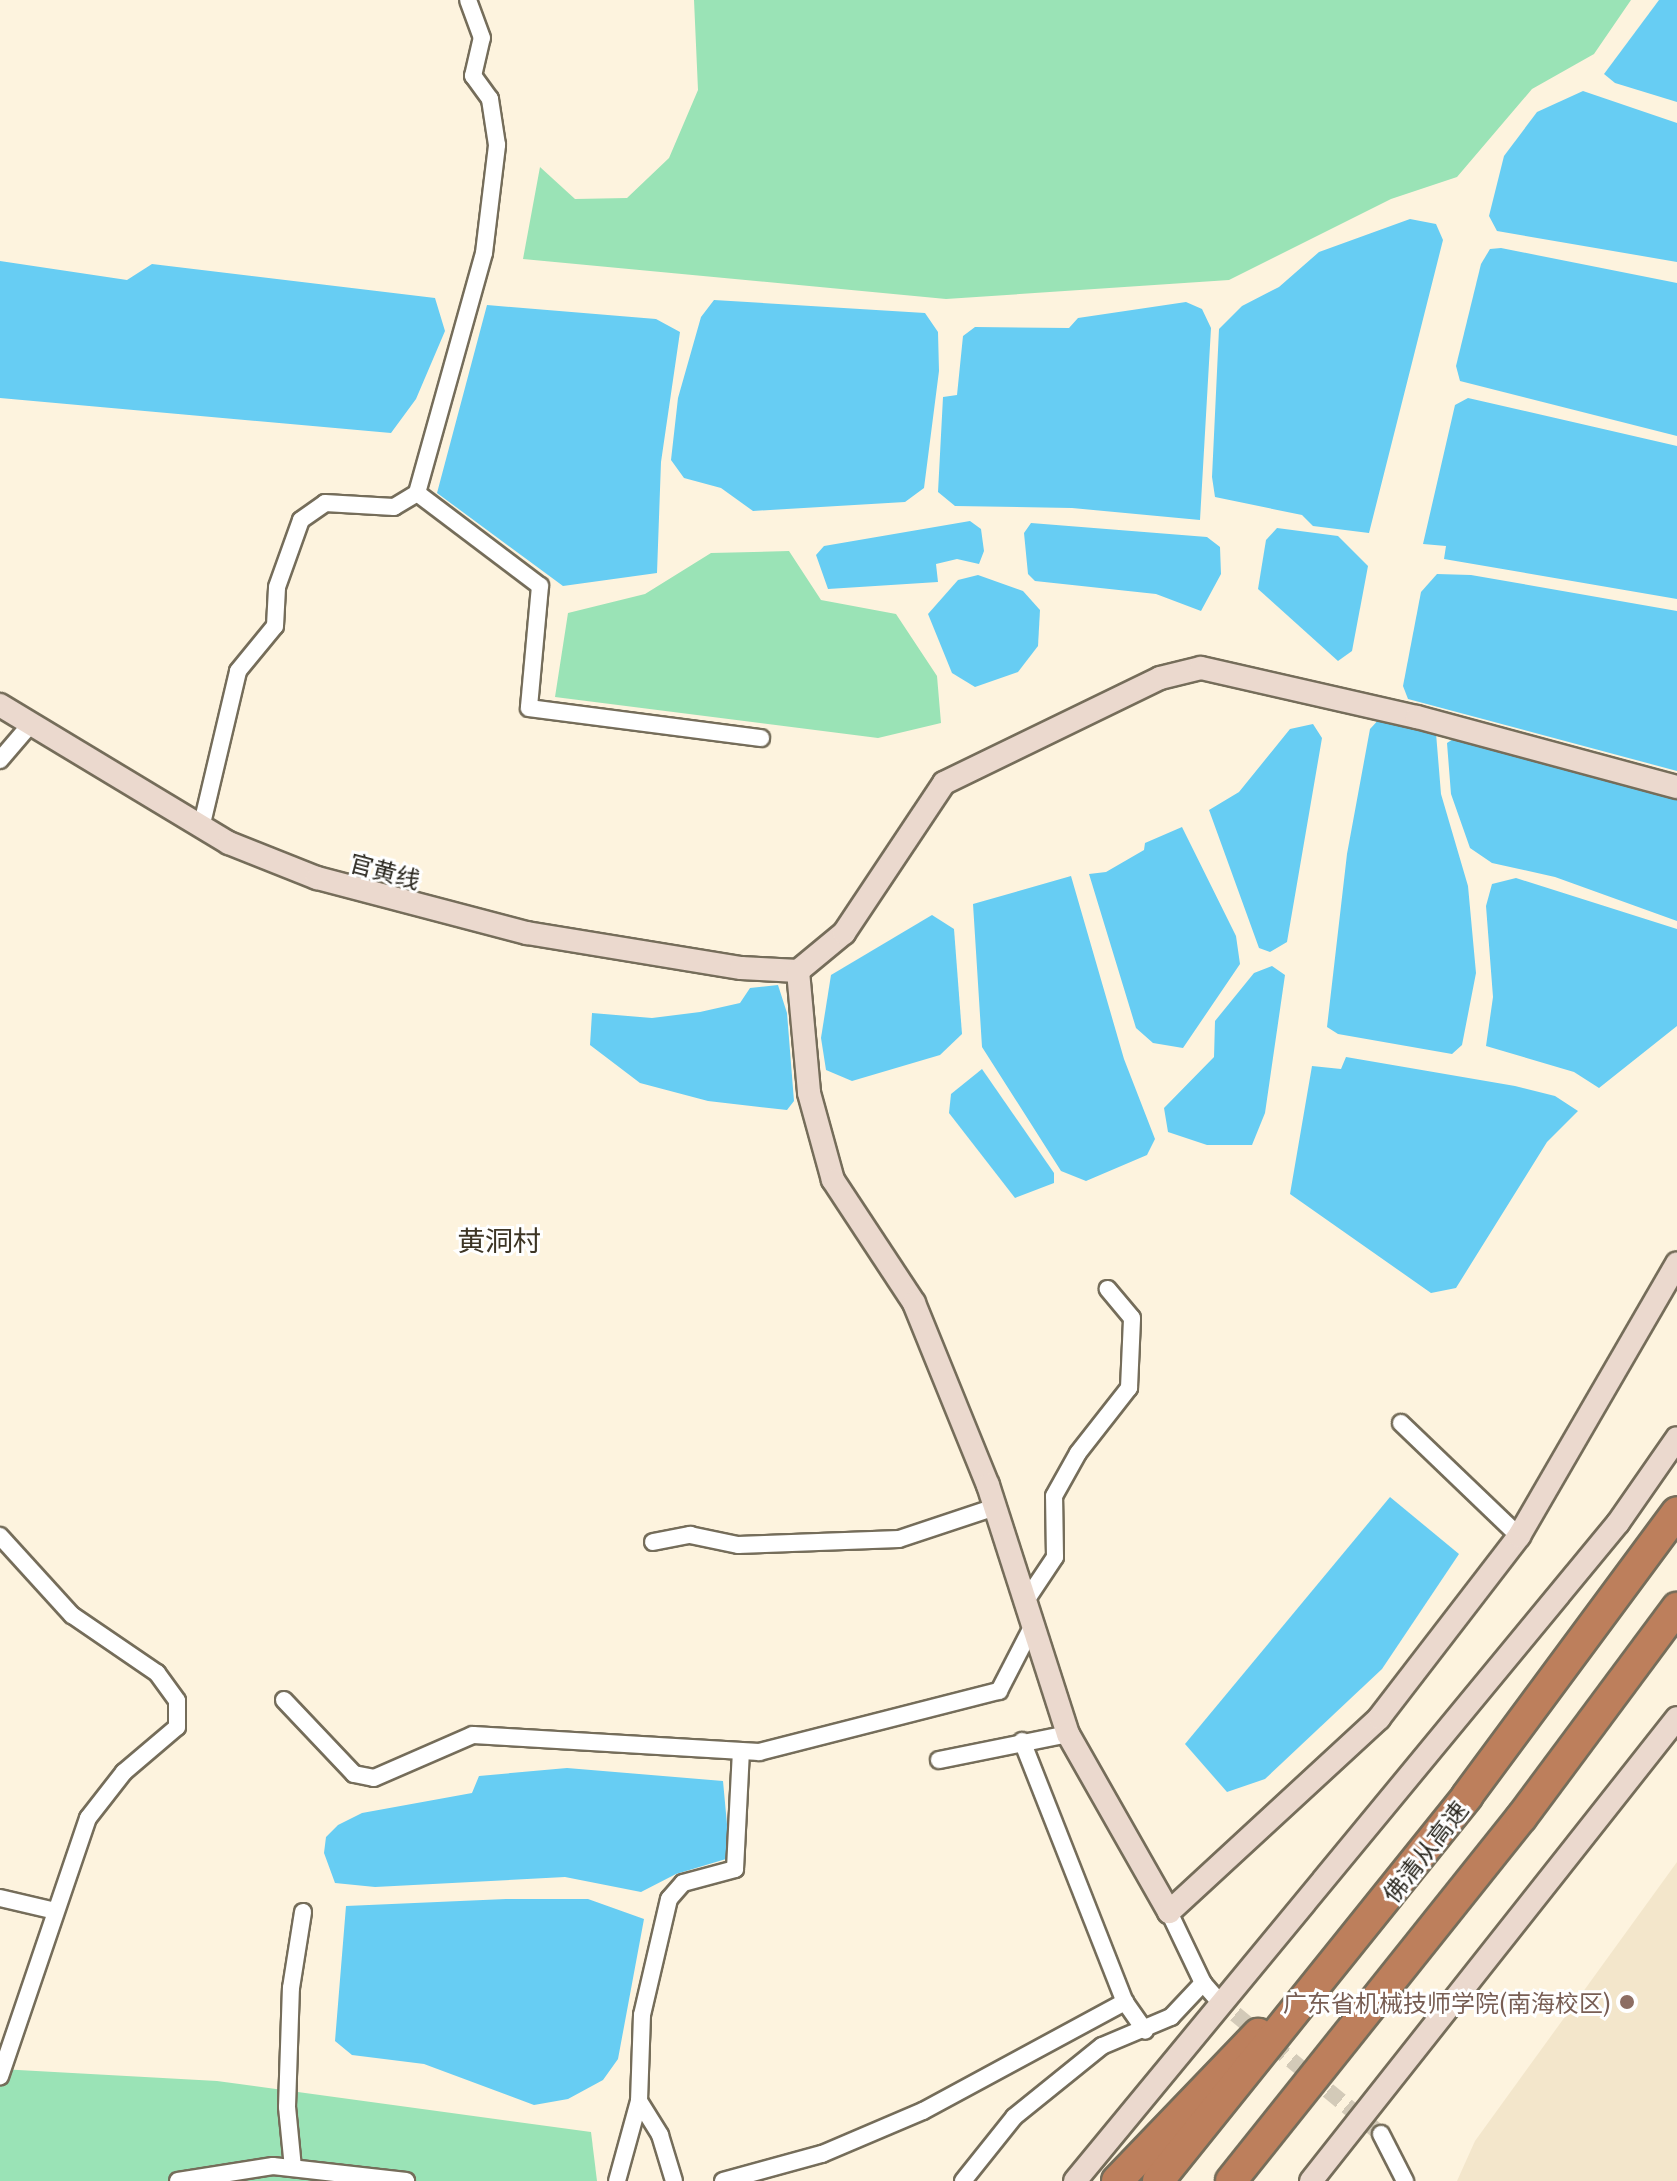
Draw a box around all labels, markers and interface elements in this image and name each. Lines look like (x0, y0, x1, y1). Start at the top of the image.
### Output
street label: 官黄线 (346, 847, 424, 893)
district label: 黄洞村 (457, 1222, 541, 1256)
street label: 佛清从高速 (1376, 1795, 1472, 1907)
place label: 广东省机械技师学院(南海校区) (1283, 1988, 1611, 2016)
marker: 广东省机械技师学院(南海校区) (1618, 1993, 1636, 2011)

